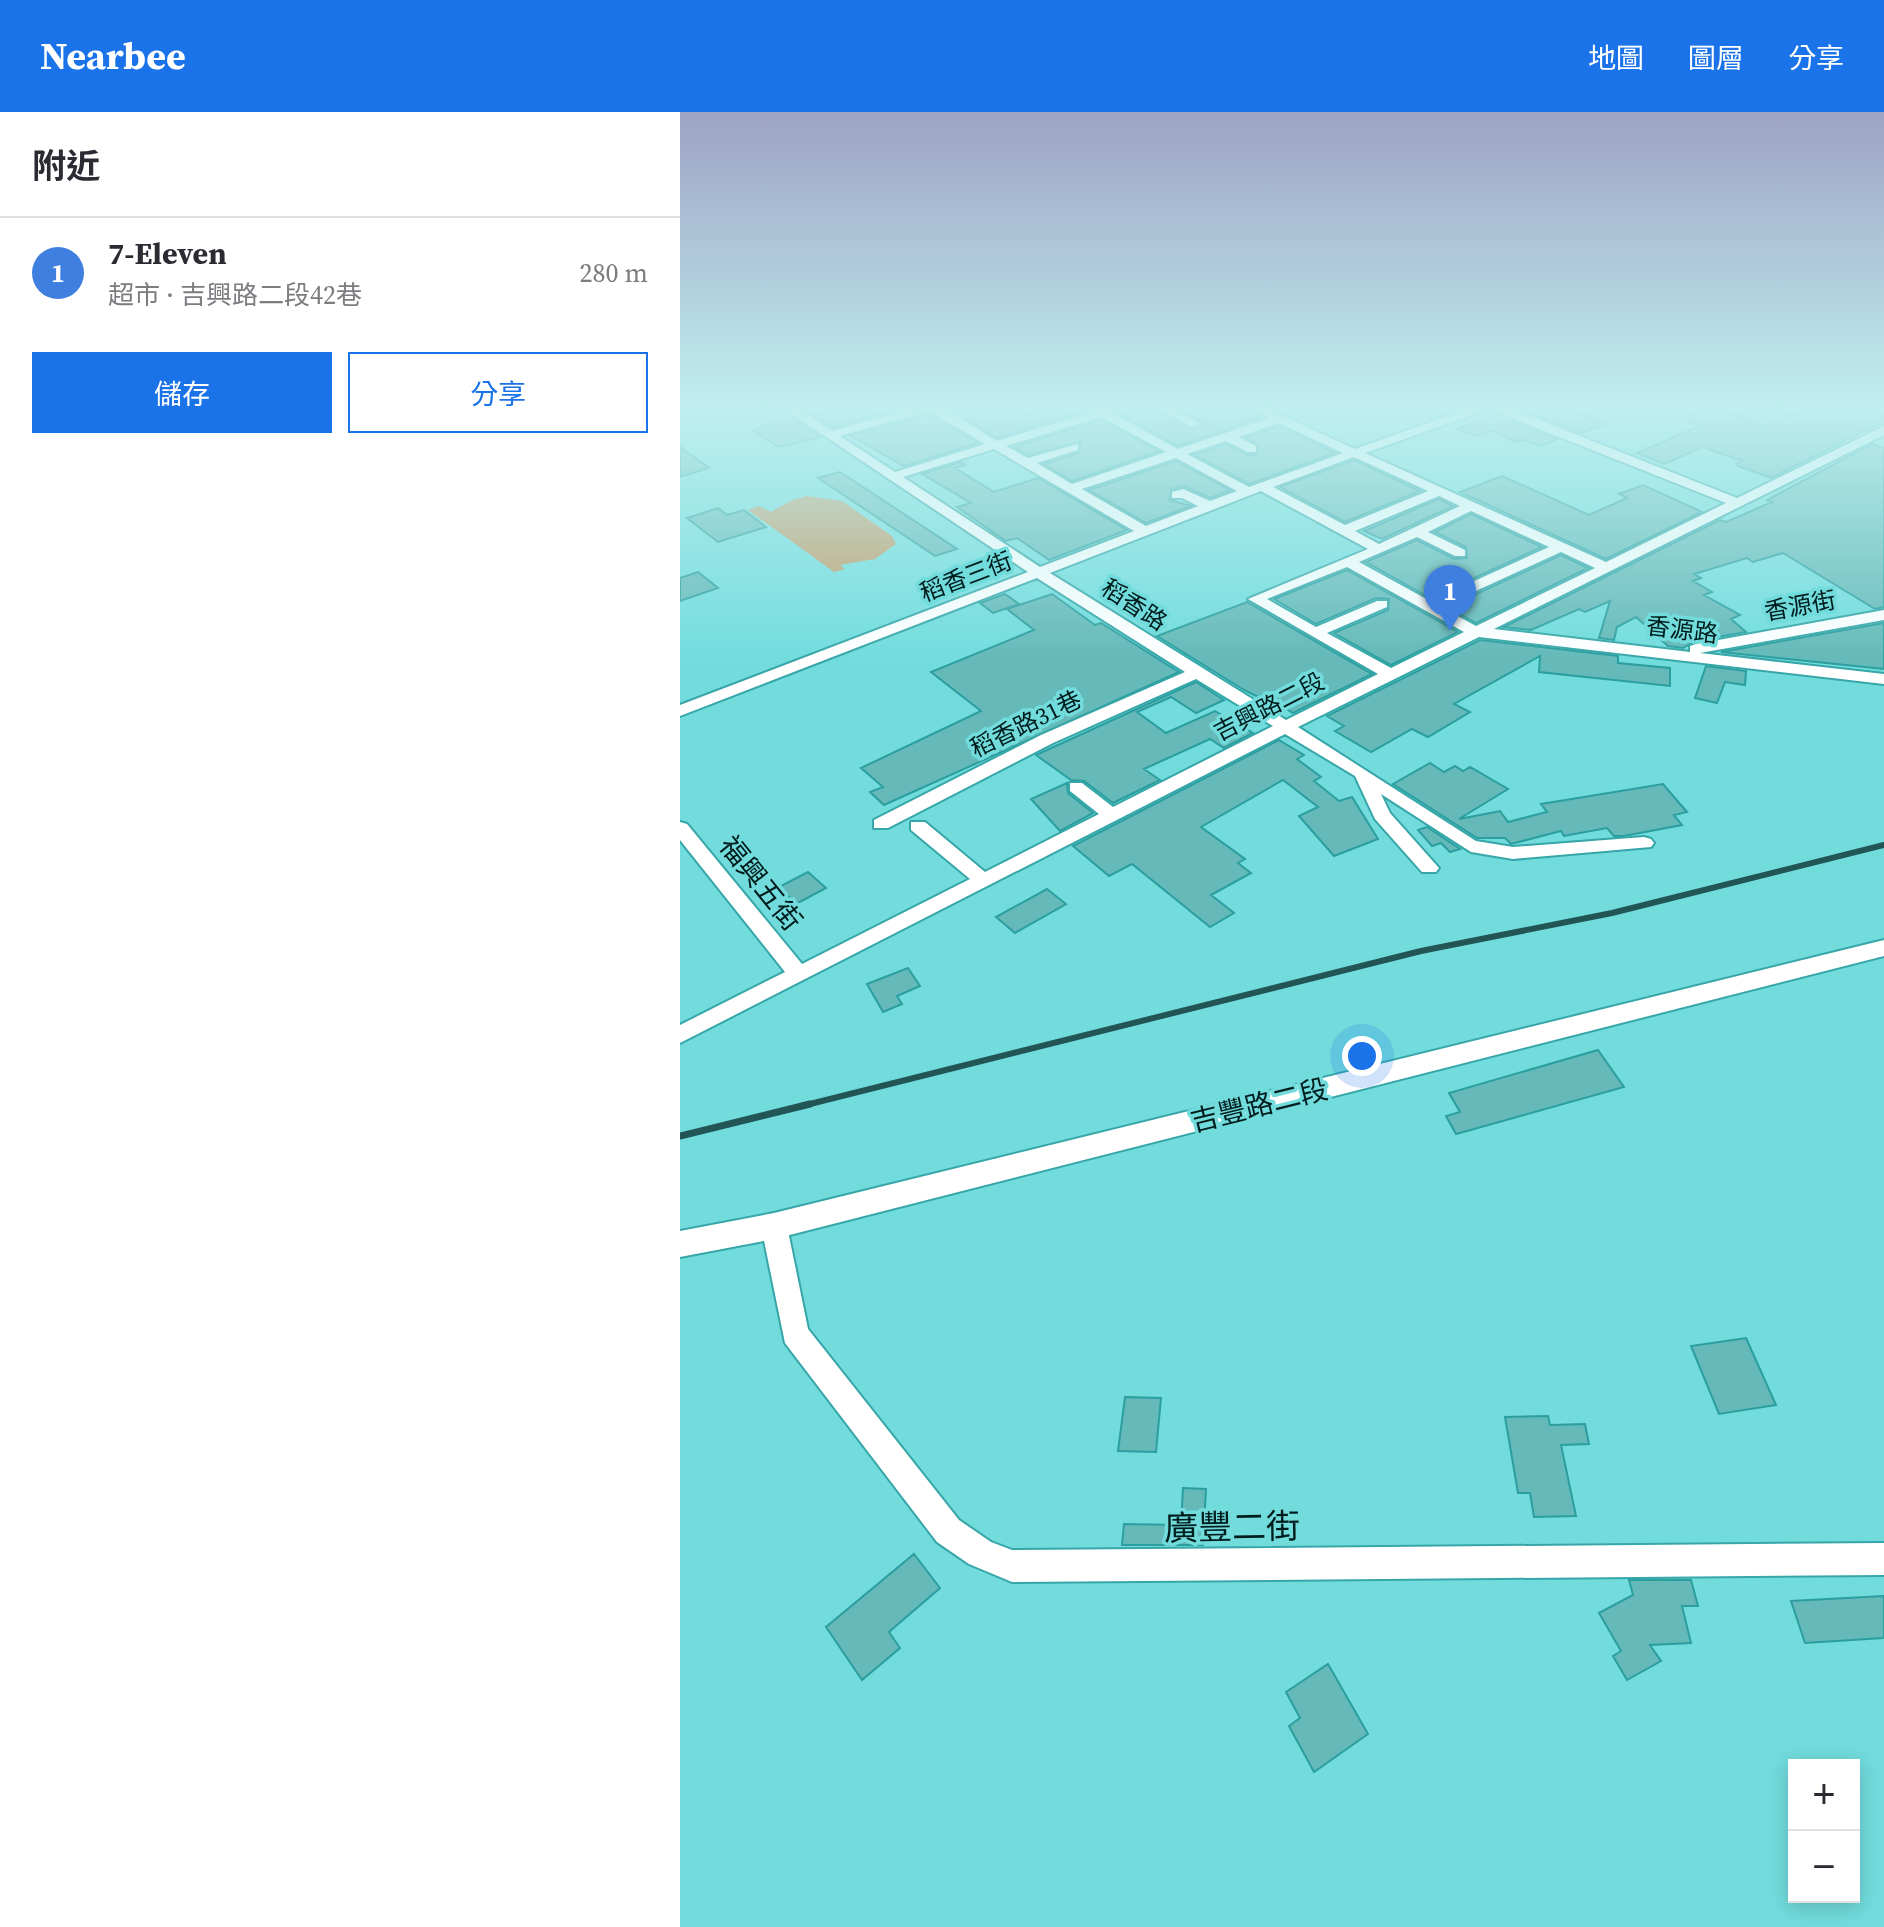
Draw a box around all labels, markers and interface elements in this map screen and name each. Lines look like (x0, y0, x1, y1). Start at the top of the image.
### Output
text: Nearbee (40, 30, 186, 82)
text: 地圖 (1588, 39, 1644, 77)
text: 圖層 (1688, 39, 1744, 77)
text: 分享 (1788, 39, 1844, 77)
text: 附近 (32, 143, 100, 189)
text: 7-Eleven (108, 233, 227, 274)
text: 1 (51, 255, 65, 291)
text: 280 m (580, 255, 648, 291)
text: 超市 · 吉興路二段42巷 (108, 277, 362, 313)
button: 儲存 (32, 352, 332, 433)
button: 分享 (348, 352, 648, 433)
street label: 稻香三街 (915, 544, 1017, 609)
pin: 1 (1424, 565, 1476, 631)
street label: 稻香路 (1095, 571, 1173, 638)
street label: 香源街 (1762, 583, 1838, 628)
street label: 香源路 (1644, 609, 1720, 650)
street label: 吉興路二段 (1208, 665, 1330, 748)
street label: 稻香路31巷 (965, 682, 1087, 765)
street label: 福興五街 (711, 828, 811, 938)
your location (1342, 1036, 1382, 1076)
street label: 吉豐路二段 (1186, 1070, 1332, 1140)
street label: 廣豐二街 (1164, 1503, 1300, 1551)
map controls (1788, 1759, 1860, 1903)
button: + (1788, 1759, 1860, 1831)
button: − (1788, 1831, 1860, 1903)

